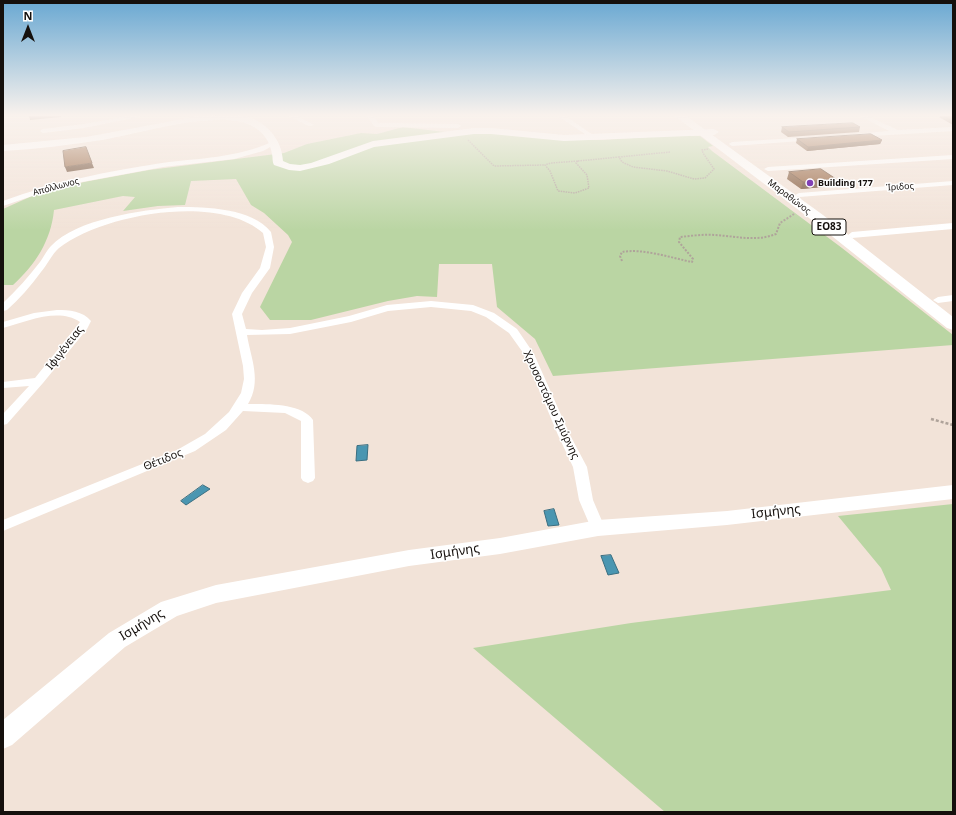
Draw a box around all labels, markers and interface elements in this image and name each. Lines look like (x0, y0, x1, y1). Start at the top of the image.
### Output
north arrow (8, 8, 48, 48)
text: N (24, 8, 32, 23)
street label: Απόλλωνος (32, 176, 80, 198)
street label: Μαραθώνος (765, 177, 813, 217)
marker: Building 177 (805, 178, 815, 188)
place label: Building 177 (818, 178, 873, 188)
street label: Ίριδος (886, 181, 914, 193)
road number: ΕΟ83 (812, 219, 846, 235)
street label: Ιφιγένειας (44, 323, 86, 373)
street label: Χρυσοστόμου Σμύρνης (520, 349, 582, 461)
street label: Θέτιδος (141, 446, 185, 474)
street label: Ισμήνης (751, 502, 801, 522)
street label: Ισμήνης (429, 541, 481, 563)
street label: Ισμήνης (117, 606, 167, 644)

